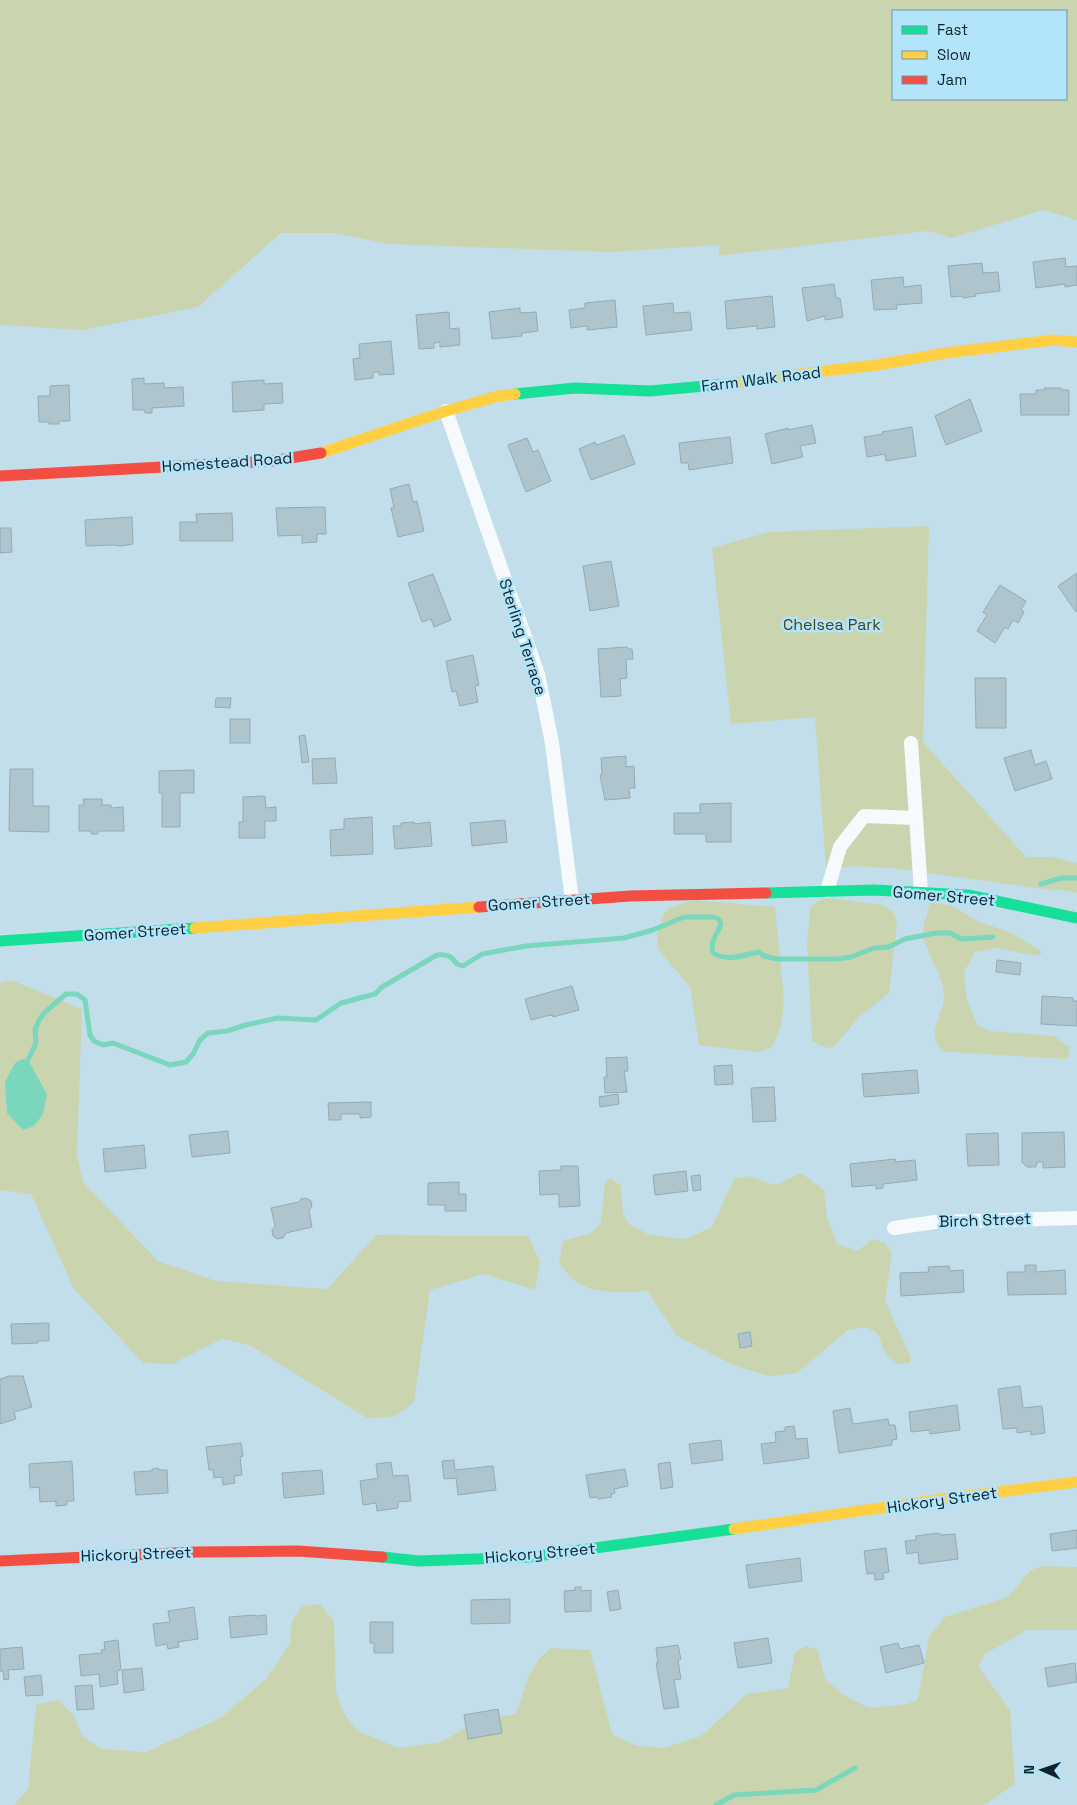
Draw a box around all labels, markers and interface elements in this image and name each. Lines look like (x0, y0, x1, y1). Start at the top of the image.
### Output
legend (892, 10, 1067, 100)
text: Fast (937, 20, 968, 39)
text: Slow (937, 45, 971, 64)
text: Jam (937, 70, 967, 89)
street label: Farm Walk Road (700, 361, 822, 397)
street label: Homestead Road (161, 447, 293, 477)
street label: Sterling Terrace (494, 576, 552, 698)
park label: Chelsea Park (783, 614, 881, 635)
street label: Gomer Street (892, 881, 996, 911)
street label: Gomer Street (487, 888, 591, 916)
street label: Gomer Street (83, 918, 187, 946)
street label: Birch Street (938, 1208, 1032, 1232)
street label: Hickory Street (886, 1482, 998, 1518)
street label: Hickory Street (484, 1538, 596, 1568)
street label: Hickory Street (80, 1542, 192, 1566)
north arrow (1017, 1745, 1067, 1795)
text: N (1020, 1765, 1038, 1775)

